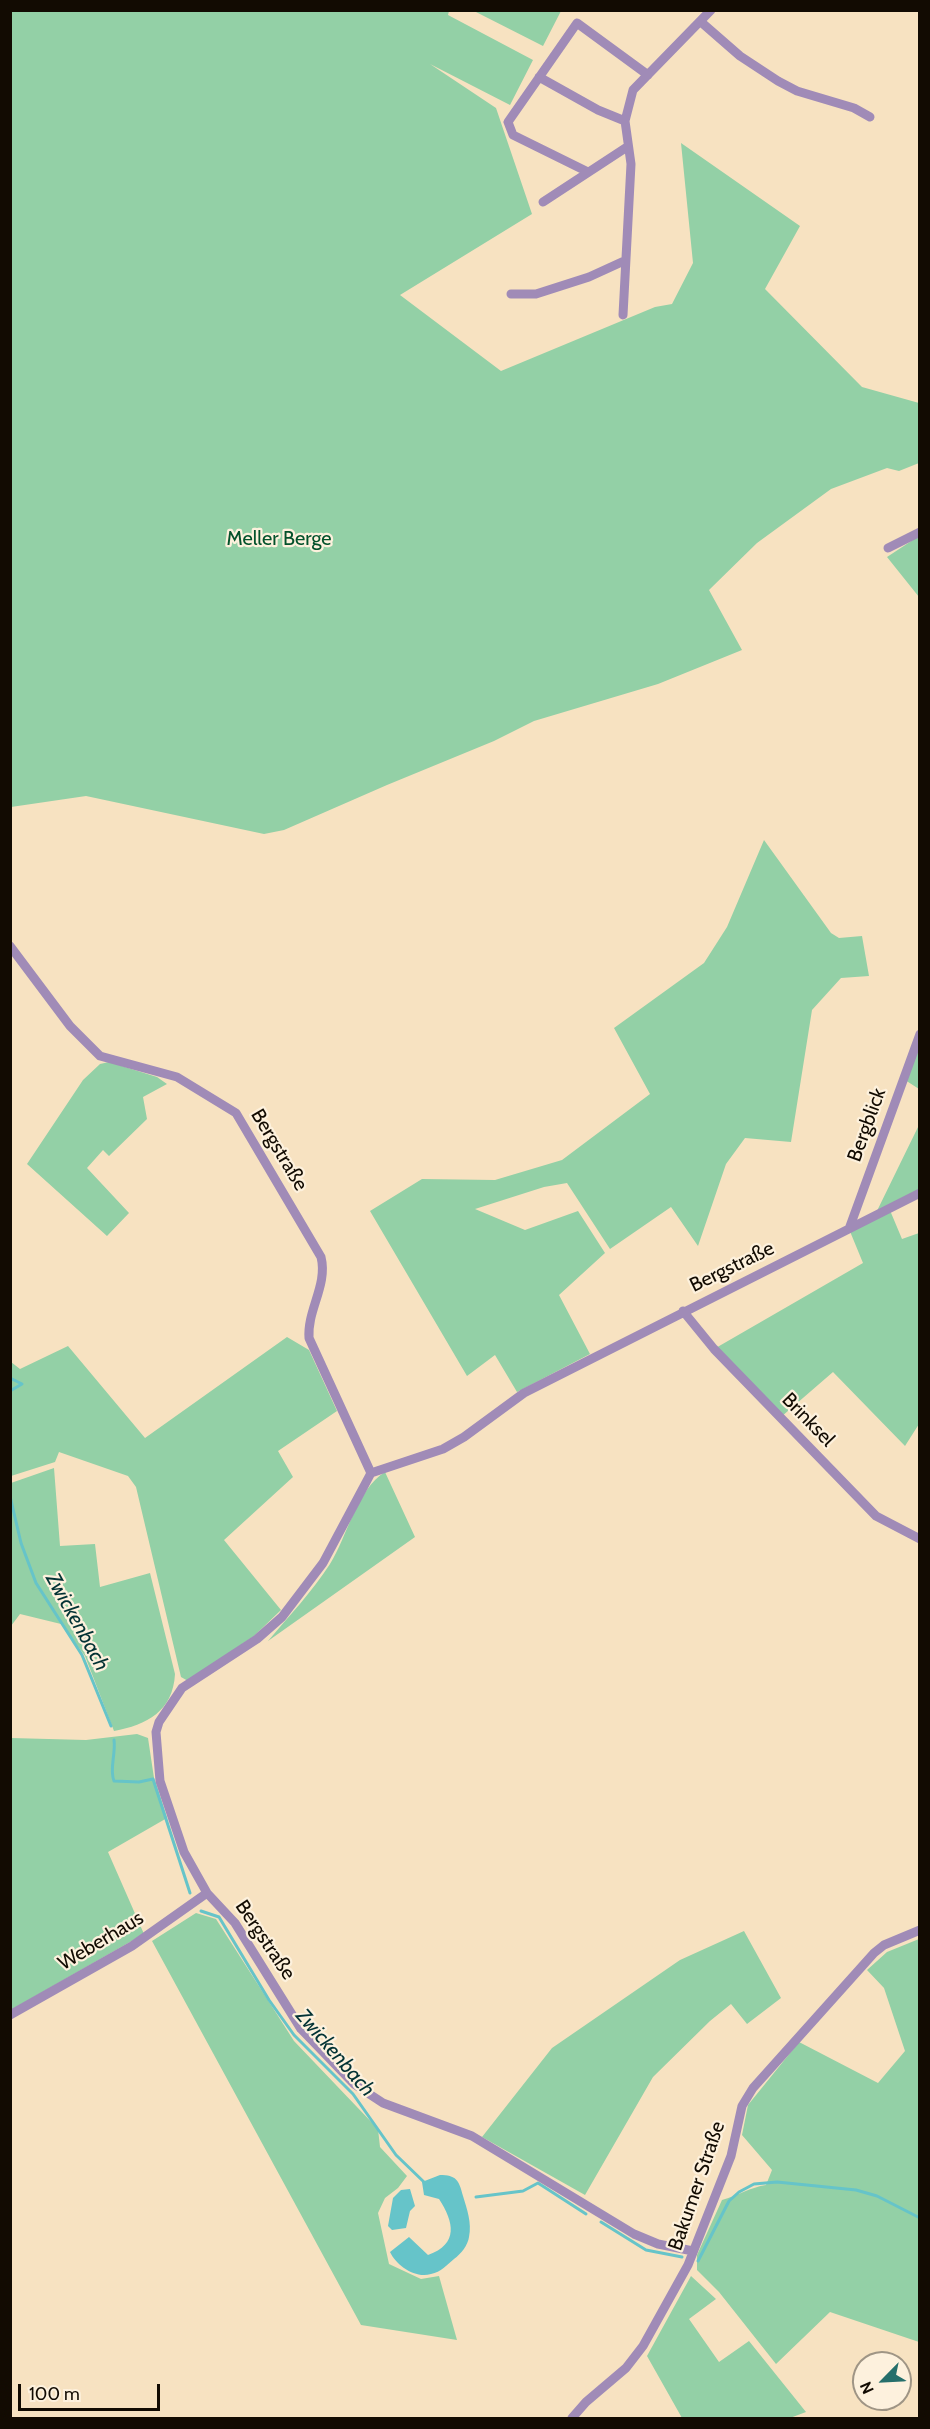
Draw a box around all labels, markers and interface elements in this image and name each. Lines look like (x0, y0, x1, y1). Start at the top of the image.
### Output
park label: Meller Berge (226, 527, 332, 551)
street label: Bergblick (843, 1085, 891, 1165)
street label: Bergstraße (245, 1105, 313, 1195)
street label: Bergstraße (686, 1236, 778, 1298)
street label: Brinksel (777, 1388, 839, 1452)
water label: Zwickenbach (40, 1569, 114, 1675)
street label: Bergstraße (230, 1896, 300, 1984)
street label: Weberhaus (54, 1906, 148, 1976)
water label: Zwickenbach (290, 2004, 380, 2102)
street label: Bakumer Straße (664, 2118, 730, 2254)
north arrow (852, 2351, 912, 2411)
scale bar (21, 2372, 164, 2410)
text: N (856, 2379, 878, 2397)
text: 100 m (29, 2383, 80, 2405)

